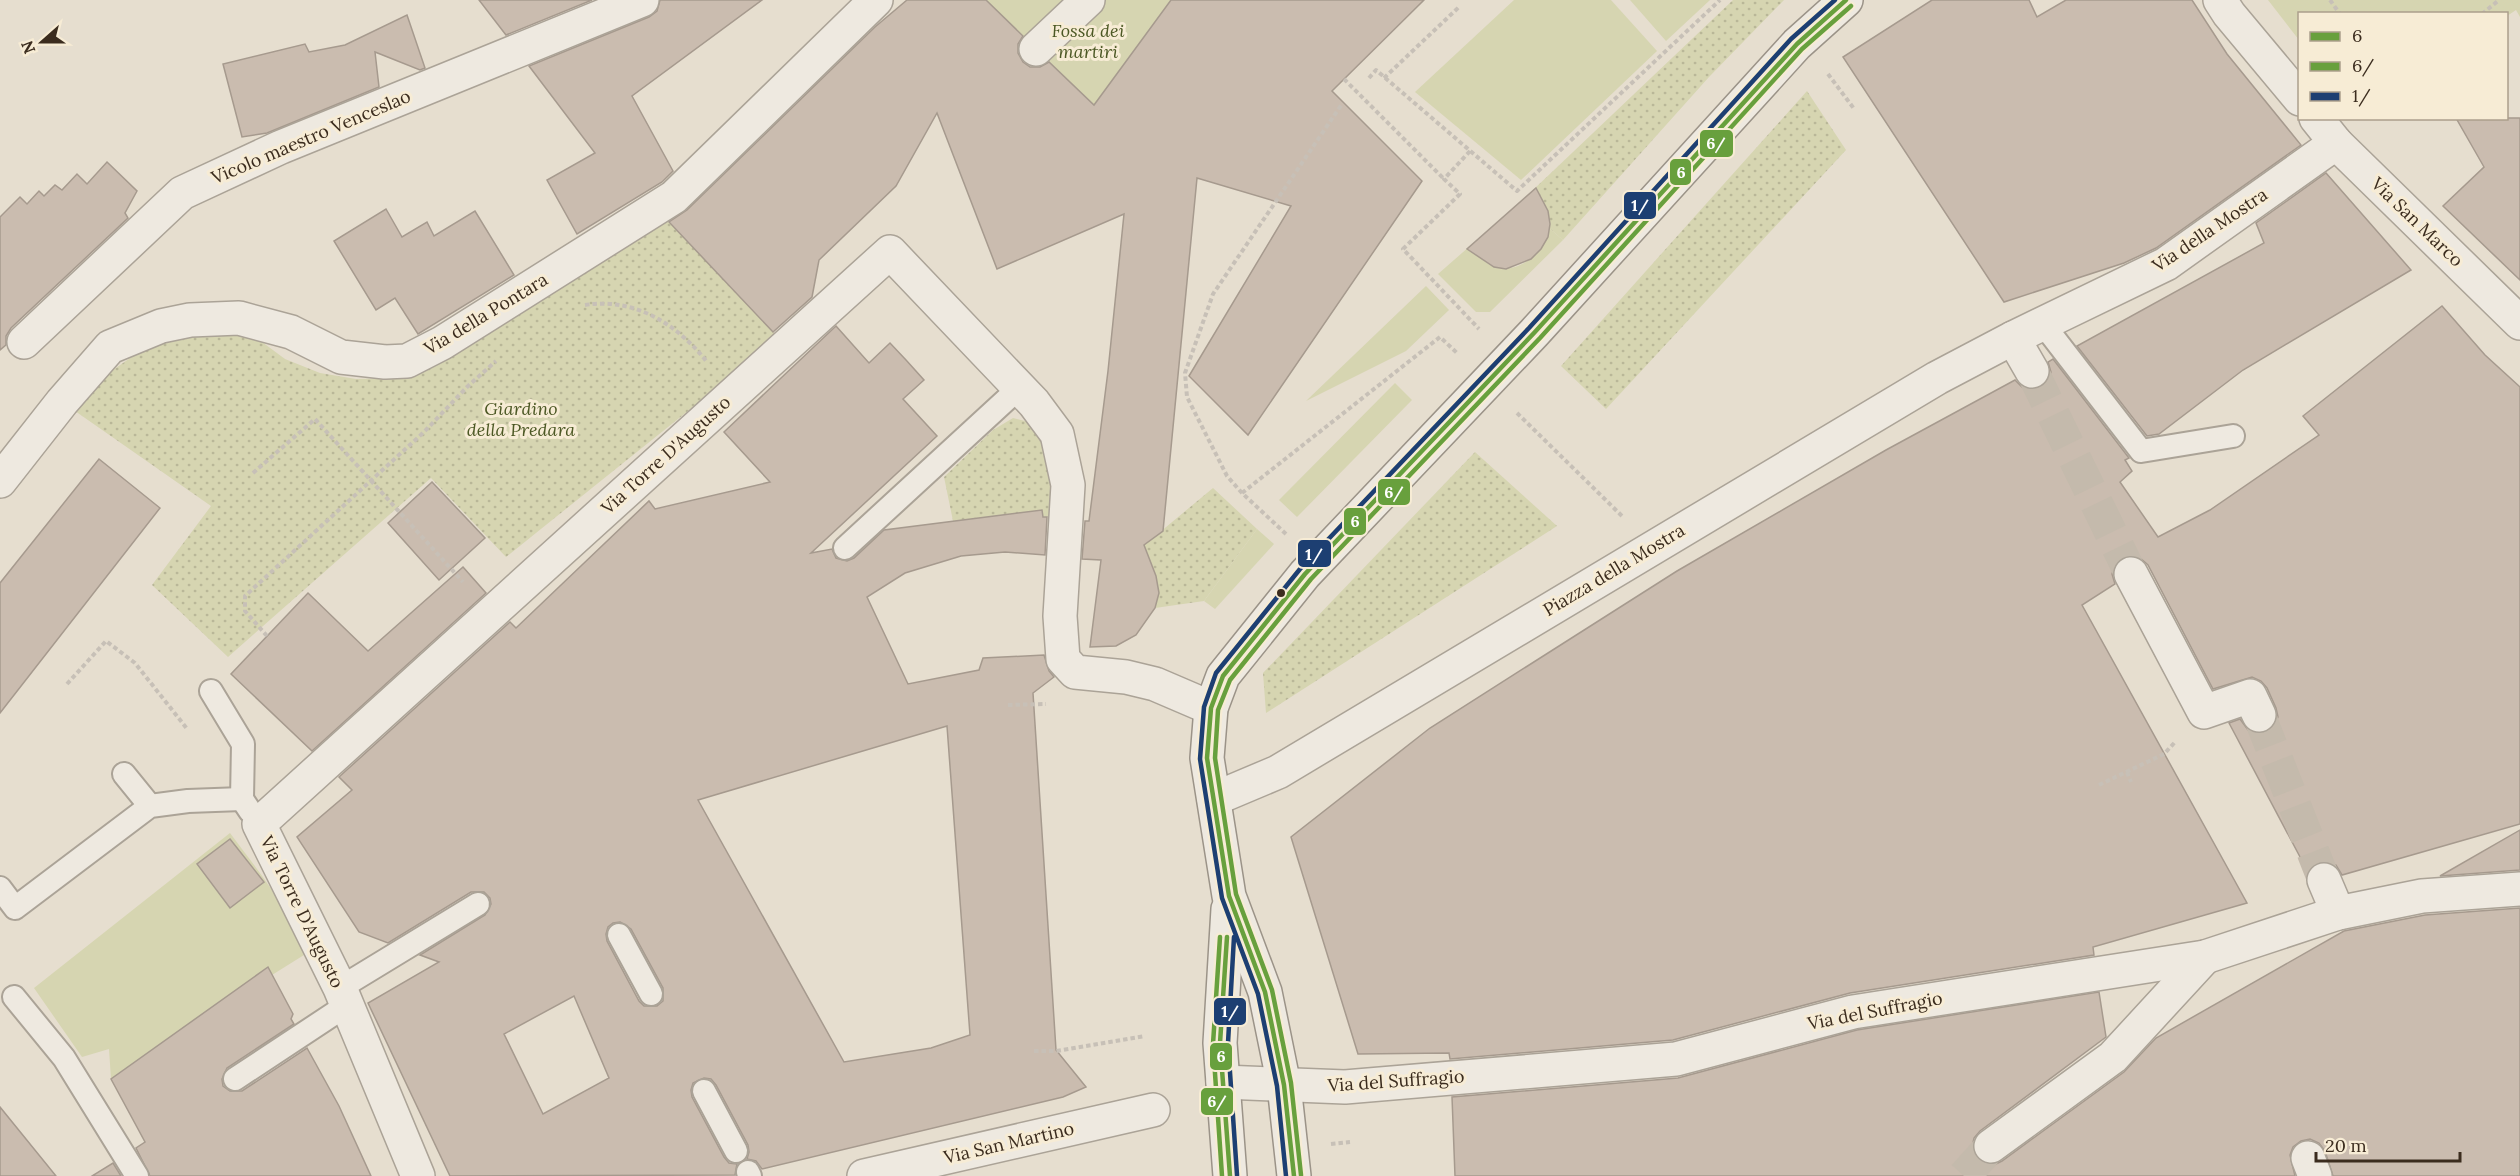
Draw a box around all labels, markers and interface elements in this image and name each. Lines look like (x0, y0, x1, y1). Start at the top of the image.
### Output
north arrow (12, 12, 72, 72)
legend (2298, 12, 2508, 120)
park label: Fossa dei martiri (1052, 19, 1125, 63)
text: 6 (2352, 24, 2362, 47)
text: N (16, 38, 40, 57)
text: 6/ (2352, 54, 2375, 77)
street label: Vicolo maestro Venceslao (207, 84, 414, 189)
text: 1/ (2352, 84, 2371, 107)
line badge: 6/ (1699, 129, 1734, 158)
text: 6/ (1706, 133, 1726, 154)
line badge: 6 (1669, 158, 1692, 186)
text: 6 (1676, 162, 1686, 182)
street label: Via San Marco (2366, 171, 2468, 271)
street label: Via della Mostra (2147, 183, 2272, 277)
line badge: 1/ (1623, 191, 1657, 220)
text: 1/ (1631, 195, 1649, 216)
street label: Via della Pontara (419, 268, 552, 360)
street label: Via Torre D'Augusto (595, 390, 735, 520)
park label: Giardino della Predara (467, 397, 575, 441)
line badge: 6/ (1377, 478, 1411, 506)
text: 6/ (1384, 482, 1404, 503)
line badge: 6 (1343, 507, 1367, 536)
text: 6 (1350, 511, 1360, 531)
street label: Piazza della Mostra (1539, 518, 1689, 621)
line badge: 1/ (1297, 539, 1332, 568)
text: 1/ (1305, 544, 1323, 565)
unlabelled marker (1275, 587, 1287, 599)
street label: Via Torre D'Augusto (255, 831, 349, 992)
street label: Via del Suffragio (1805, 986, 1944, 1035)
line badge: 1/ (1213, 997, 1247, 1026)
text: 1/ (1221, 1001, 1239, 1022)
line badge: 6 (1209, 1042, 1233, 1071)
text: 6 (1216, 1046, 1226, 1066)
street label: Via del Suffragio (1326, 1064, 1465, 1097)
line badge: 6/ (1200, 1087, 1234, 1116)
text: 6/ (1207, 1091, 1227, 1112)
street label: Via San Martino (941, 1116, 1076, 1169)
scale bar (2316, 1125, 2460, 1163)
text: 20 m (2325, 1134, 2367, 1157)

